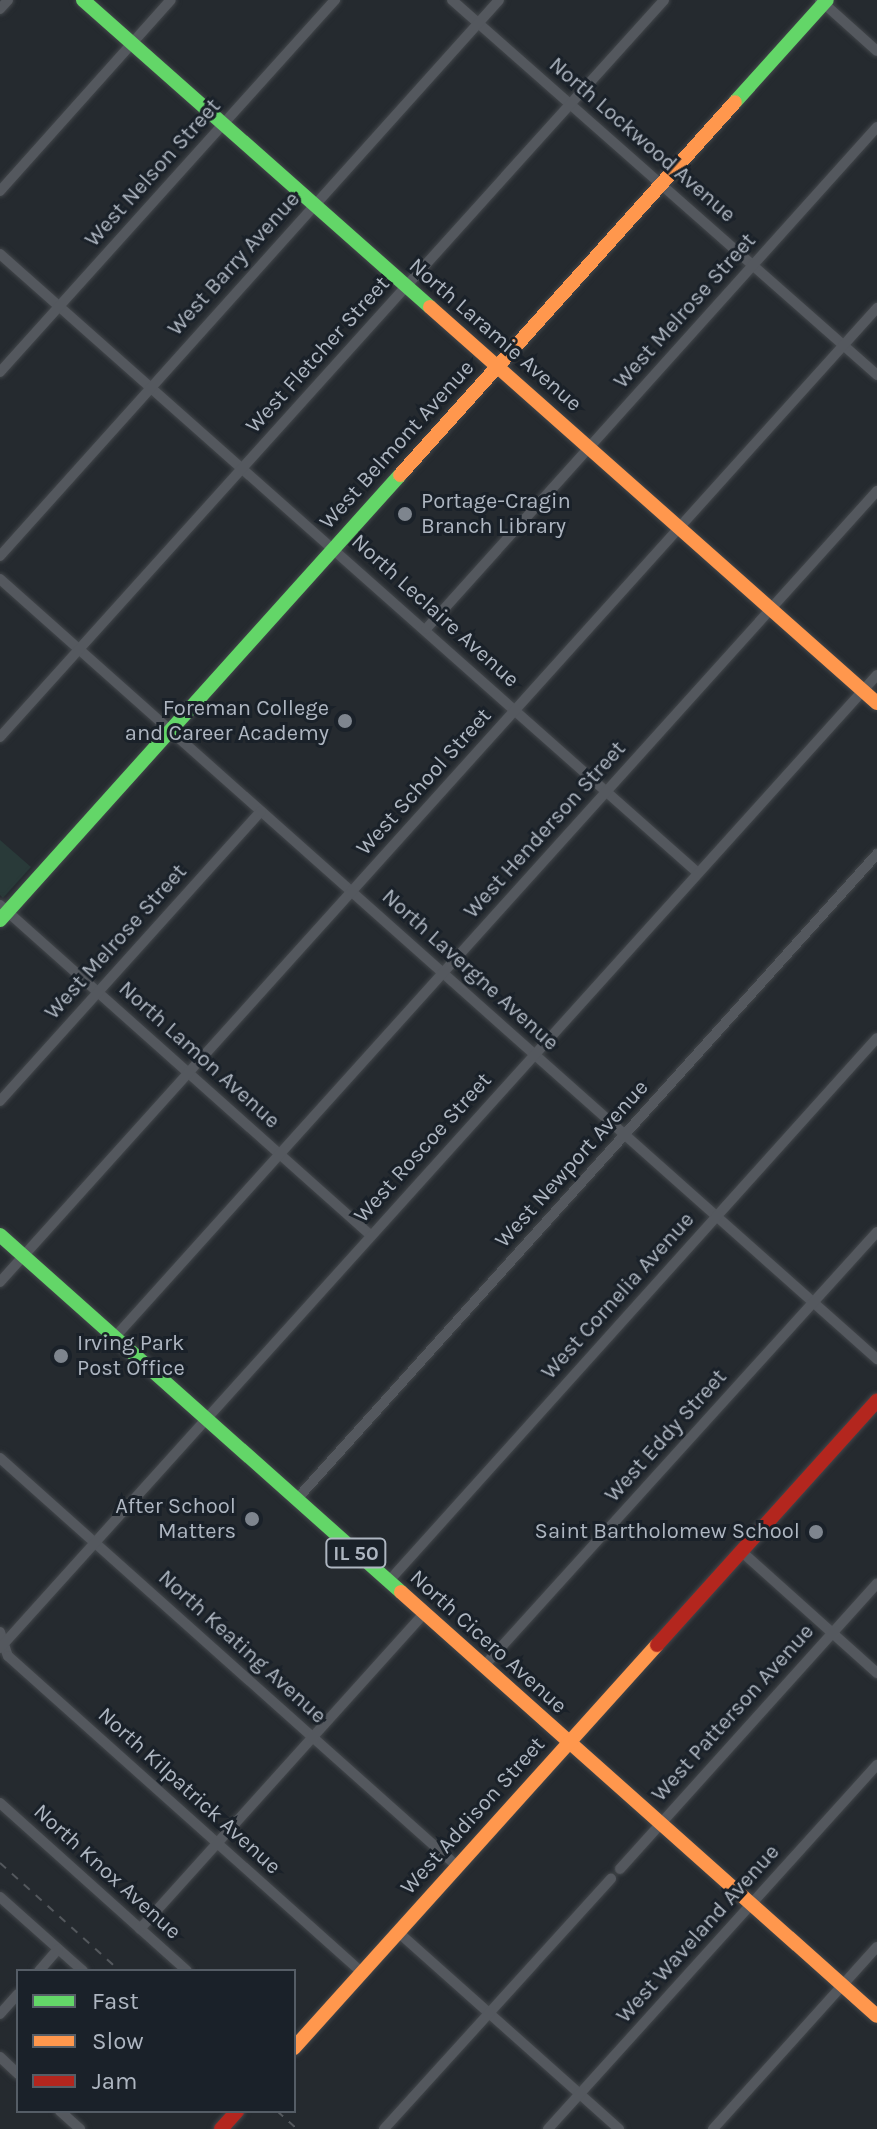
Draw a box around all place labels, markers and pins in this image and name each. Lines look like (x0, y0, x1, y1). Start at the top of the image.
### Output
place label: Portage-Cragin Branch Library (421, 488, 571, 540)
marker: Portage-Cragin Branch Library (396, 505, 414, 523)
place label: Foreman College and Career Academy (125, 695, 329, 746)
marker: Foreman College and Career Academy (336, 712, 354, 730)
place label: Irving Park Post Office (77, 1330, 185, 1382)
marker: Irving Park Post Office (52, 1347, 70, 1365)
place label: After School Matters (115, 1493, 236, 1544)
marker: After School Matters (243, 1510, 261, 1528)
place label: Saint Bartholomew School (535, 1519, 800, 1545)
marker: Saint Bartholomew School (807, 1523, 825, 1541)

